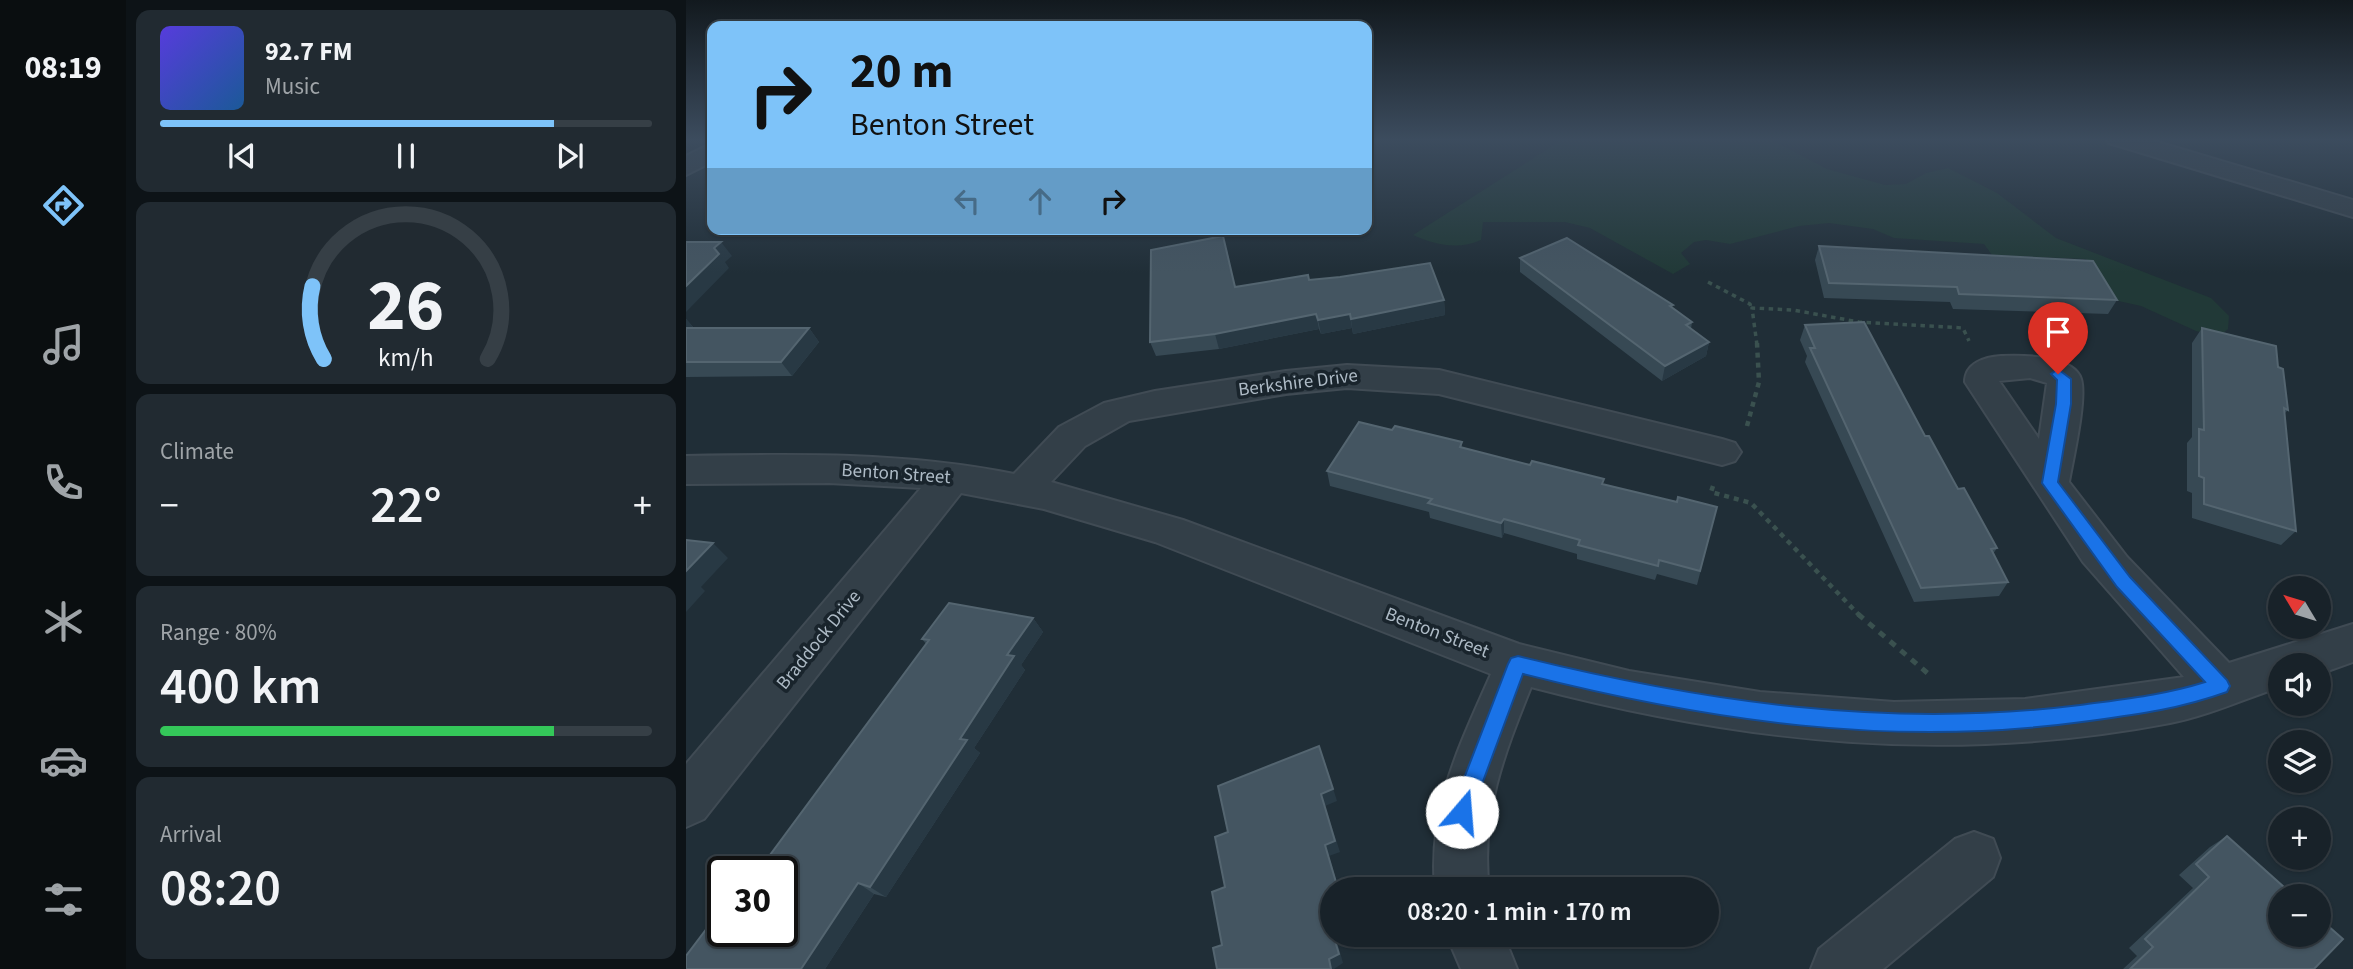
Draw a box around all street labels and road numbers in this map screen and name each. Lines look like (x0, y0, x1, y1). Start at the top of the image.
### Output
street label: Berkshire Drive (1237, 362, 1359, 404)
street label: Benton Street (841, 457, 952, 491)
street label: Braddock Drive (770, 584, 868, 696)
street label: Benton Street (1381, 601, 1493, 665)

